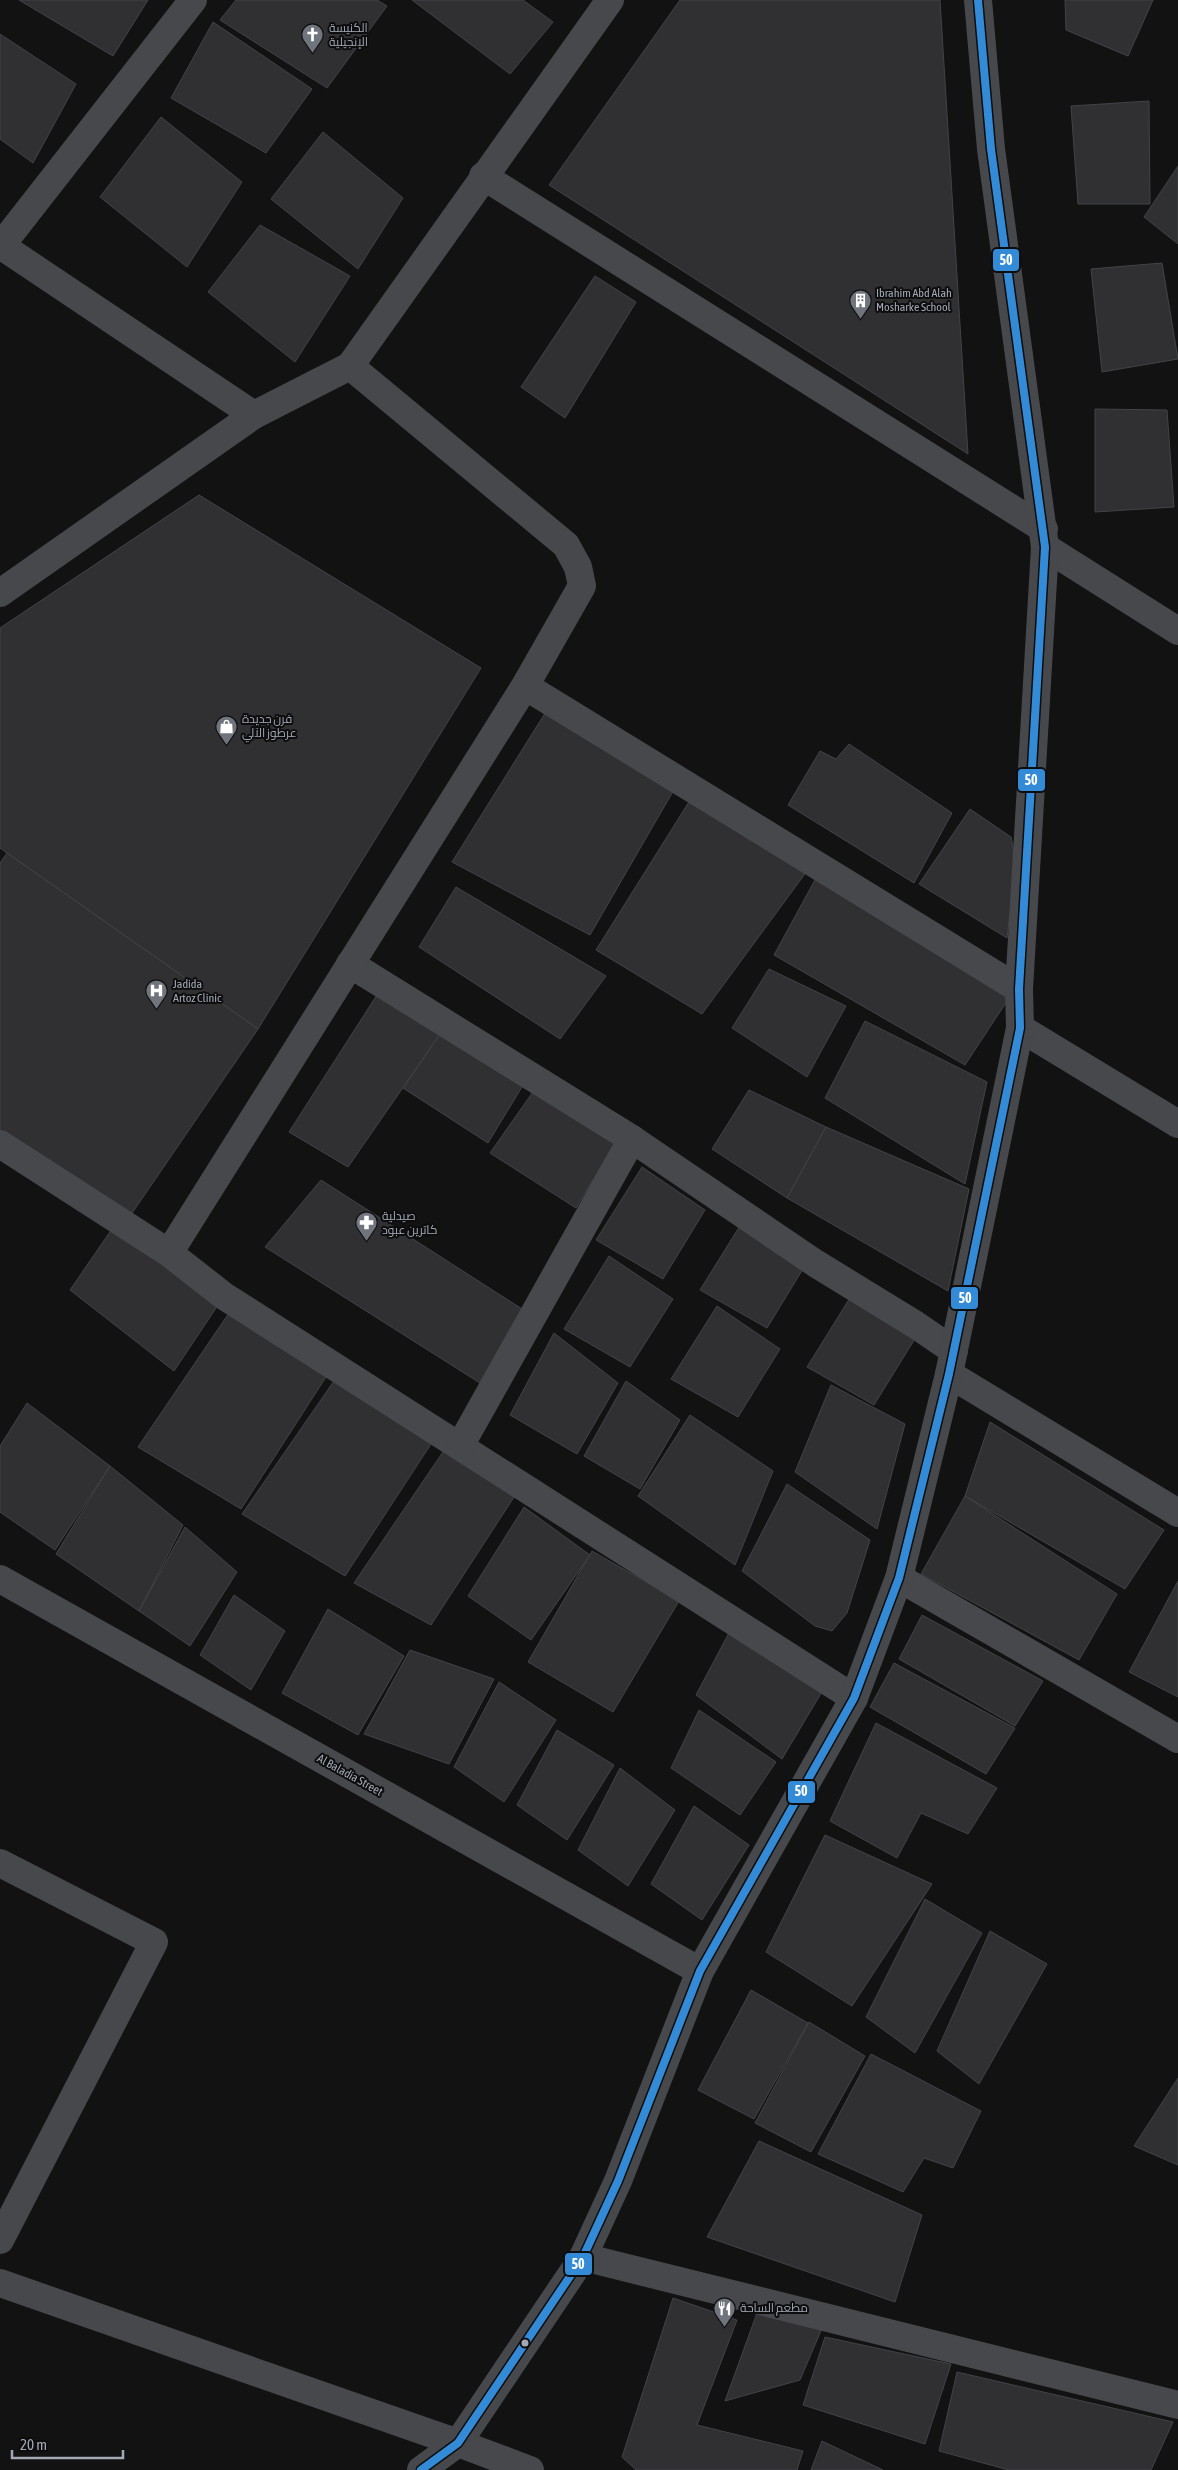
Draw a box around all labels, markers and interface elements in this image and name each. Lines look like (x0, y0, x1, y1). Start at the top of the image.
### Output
place label: الكنيسة الإنجيلية (329, 21, 368, 49)
church icon: الكنيسة الإنجيلية (301, 23, 325, 54)
line badge: 50 (992, 248, 1020, 272)
text: 50 (999, 252, 1013, 268)
place label: Ibrahim Abd Alah Mosharke School (876, 286, 952, 314)
building icon: Ibrahim Abd Alah Mosharke School (848, 288, 872, 319)
place label: فرن جديدة عرطوز الآلي (242, 712, 297, 743)
shop icon: فرن جديدة عرطوز الآلي (214, 714, 238, 745)
line badge: 50 (1017, 768, 1046, 792)
text: 50 (1024, 772, 1038, 788)
place label: Jadida Artoz Clinic (173, 977, 222, 1005)
hospital icon: Jadida Artoz Clinic (145, 979, 169, 1010)
place label: صيدلية كاترين عبود (382, 1209, 437, 1237)
pharmacy icon: صيدلية كاترين عبود (354, 1211, 378, 1242)
line badge: 50 (950, 1286, 979, 1310)
text: 50 (958, 1290, 972, 1306)
street label: Al Baladia Street (315, 1751, 386, 1799)
line badge: 50 (787, 1780, 816, 1804)
text: 50 (794, 1783, 808, 1799)
line badge: 50 (564, 2252, 593, 2276)
text: 50 (571, 2256, 585, 2272)
restaurant icon: مطعم الساحة (712, 2296, 736, 2327)
place label: مطعم الساحة (740, 2301, 808, 2316)
unlabelled marker (520, 2338, 530, 2348)
scale bar (12, 2428, 124, 2460)
text: 20 m (20, 2436, 47, 2453)

